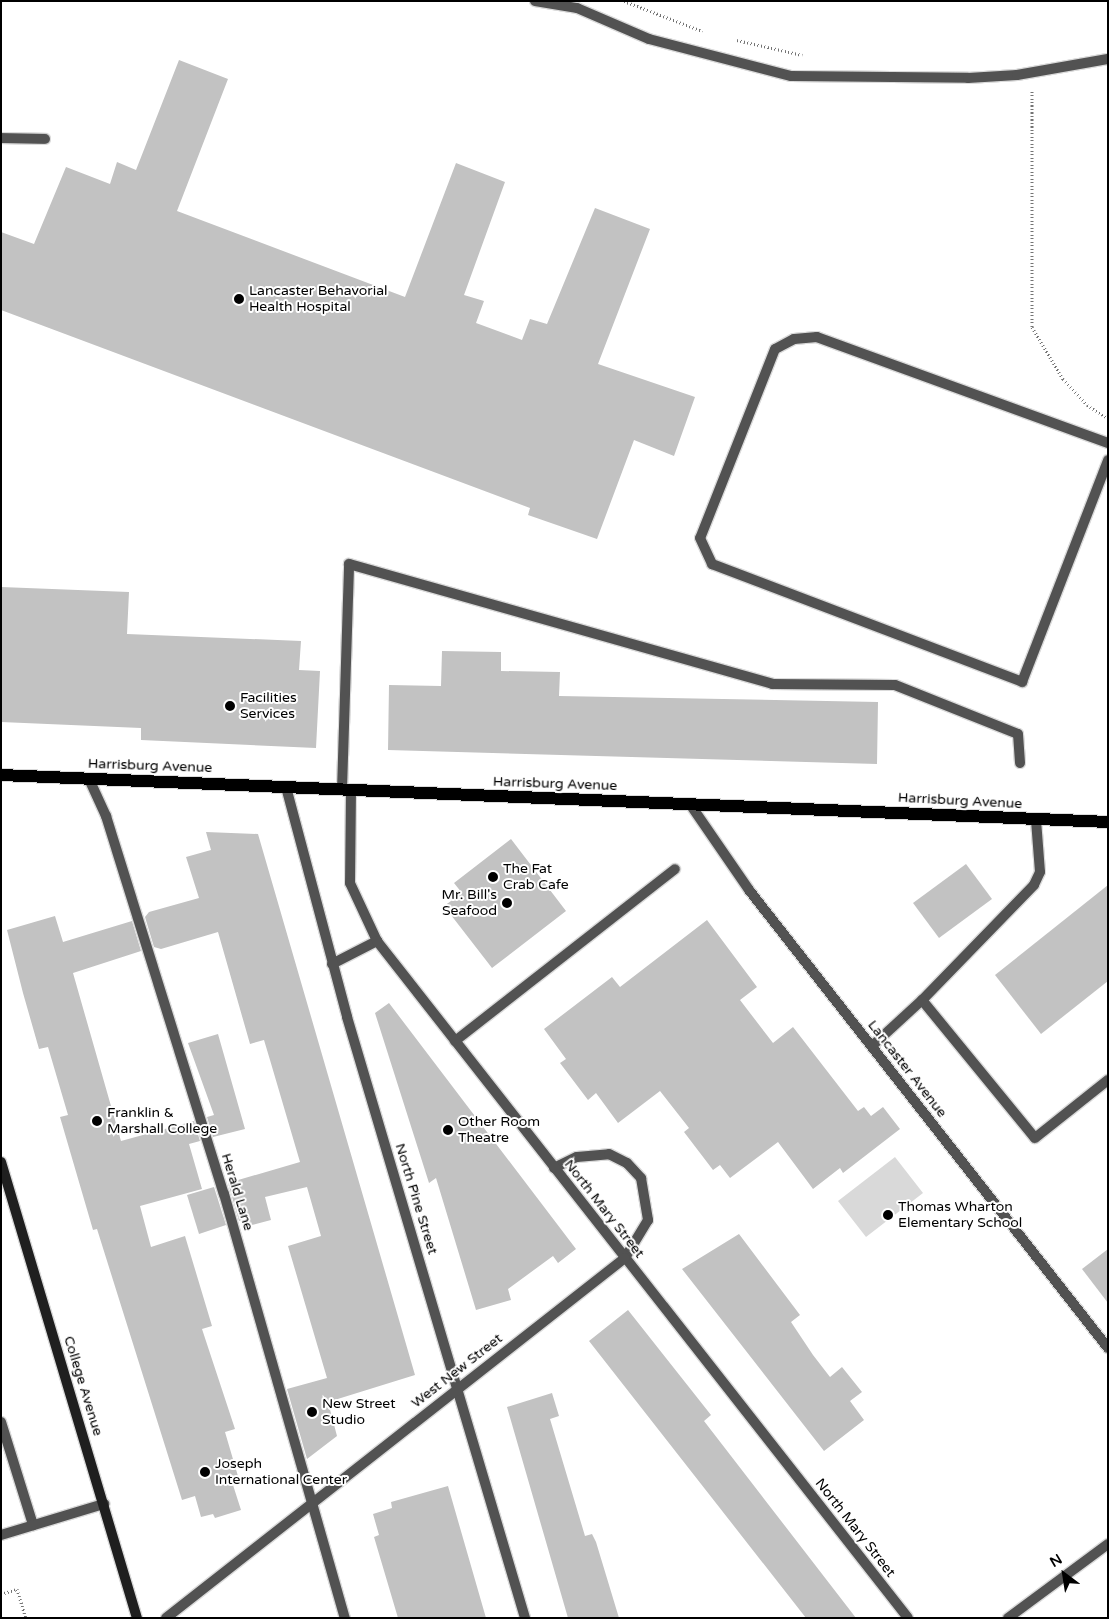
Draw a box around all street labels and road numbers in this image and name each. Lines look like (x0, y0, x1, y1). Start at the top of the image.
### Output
street label: Harrisburg Avenue (88, 755, 212, 777)
street label: Harrisburg Avenue (493, 773, 617, 795)
street label: Harrisburg Avenue (897, 789, 1023, 813)
street label: Lancaster Avenue (864, 1017, 950, 1121)
street label: North Pine Street (391, 1141, 441, 1257)
street label: Herald Lane (217, 1151, 257, 1233)
street label: North Mary Street (560, 1156, 648, 1262)
street label: West New Street (408, 1330, 506, 1412)
street label: College Avenue (60, 1334, 106, 1438)
street label: North Mary Street (811, 1475, 899, 1581)

